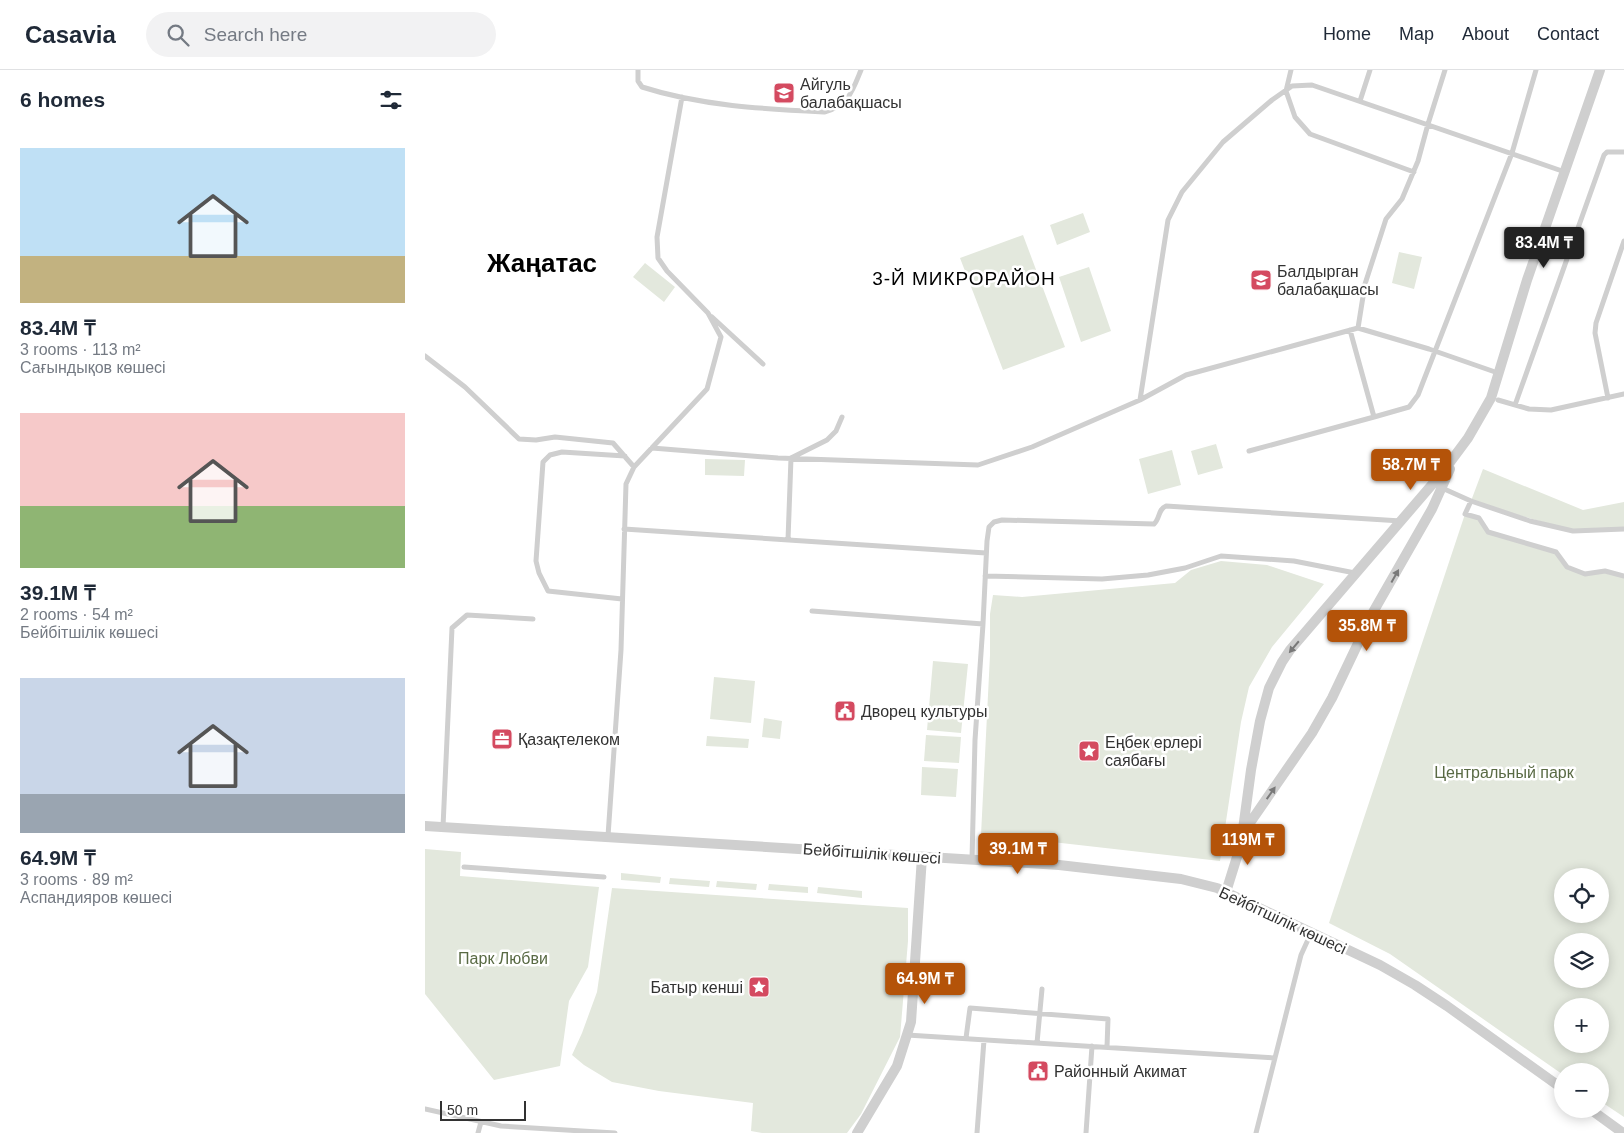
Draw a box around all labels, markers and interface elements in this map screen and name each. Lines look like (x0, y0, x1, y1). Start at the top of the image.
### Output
search box (146, 12, 496, 57)
text: Casavia (25, 21, 116, 48)
icon: search (164, 21, 192, 49)
text: Search here (204, 24, 307, 45)
text: Home (1323, 24, 1371, 44)
text: Map (1399, 24, 1434, 44)
text: About (1462, 24, 1509, 44)
text: Contact (1537, 24, 1599, 44)
place label: Айгуль балабақшасы (800, 76, 902, 111)
school or university icon: Айгуль балабақшасы (772, 81, 796, 105)
icon: filters (377, 86, 405, 114)
text: 6 homes (20, 88, 105, 111)
icon: home (168, 181, 258, 271)
pin: 83.4M ₸ (1498, 226, 1590, 269)
text: 83.4M ₸ (1515, 234, 1573, 251)
district label: Жаңатас (486, 248, 597, 278)
place label: Балдырган балабақшасы (1277, 263, 1379, 298)
district label: 3-Й МИКРОРАЙОН (872, 268, 1056, 289)
school or university icon: Балдырган балабақшасы (1249, 268, 1273, 292)
text: 83.4M ₸ (20, 316, 96, 339)
text: 3 rooms · 113 m² (20, 341, 141, 358)
text: Сағындықов көшесі (20, 359, 166, 376)
icon: home (168, 446, 258, 536)
pin: 58.7M ₸ (1365, 448, 1457, 491)
text: 58.7M ₸ (1382, 456, 1440, 473)
one-way arrow (1390, 570, 1399, 583)
text: 39.1M ₸ (20, 581, 96, 604)
text: 2 rooms · 54 m² (20, 606, 133, 623)
pin: 35.8M ₸ (1321, 610, 1413, 652)
text: 35.8M ₸ (1338, 617, 1396, 634)
text: Бейбітшілік көшесі (20, 624, 158, 641)
one-way arrow (1288, 640, 1299, 653)
public building icon: Дворец культуры (833, 699, 857, 723)
place label: Дворец культуры (861, 703, 987, 720)
icon: home (168, 711, 258, 801)
office icon: Қазақтелеком (490, 727, 514, 751)
place label: Қазақтелеком (518, 731, 620, 748)
place label: Еңбек ерлері саябағы (1105, 734, 1202, 769)
place icon: Еңбек ерлері саябағы (1077, 739, 1101, 763)
park label: Центральный парк (1434, 764, 1575, 781)
one-way arrow (1266, 786, 1276, 800)
pin: 119M ₸ (1207, 824, 1289, 866)
text: 119M ₸ (1222, 831, 1274, 848)
pin: 39.1M ₸ (972, 832, 1064, 875)
street label: Бейбітшілік көшесі (802, 840, 942, 867)
text: 39.1M ₸ (989, 840, 1047, 857)
text: 64.9M ₸ (20, 846, 96, 869)
map controls (1554, 868, 1609, 1118)
button: locate (1554, 868, 1609, 923)
text: 3 rooms · 89 m² (20, 871, 133, 888)
street label: Бейбітшілік көшесі (1217, 884, 1349, 957)
text: Аспандияров көшесі (20, 889, 172, 906)
button: layers (1554, 933, 1609, 988)
park label: Парк Любви (458, 950, 548, 967)
pin: 64.9M ₸ (879, 962, 971, 1005)
text: 64.9M ₸ (896, 970, 954, 987)
place icon: Батыр кенші (747, 975, 771, 999)
place label: Батыр кенші (650, 979, 743, 996)
button: + (1554, 998, 1609, 1053)
public building icon: Районный Акимат (1026, 1059, 1050, 1083)
place label: Районный Акимат (1054, 1063, 1188, 1080)
button: − (1554, 1063, 1609, 1118)
scale bar (440, 1098, 526, 1121)
text: 50 m (447, 1102, 478, 1118)

